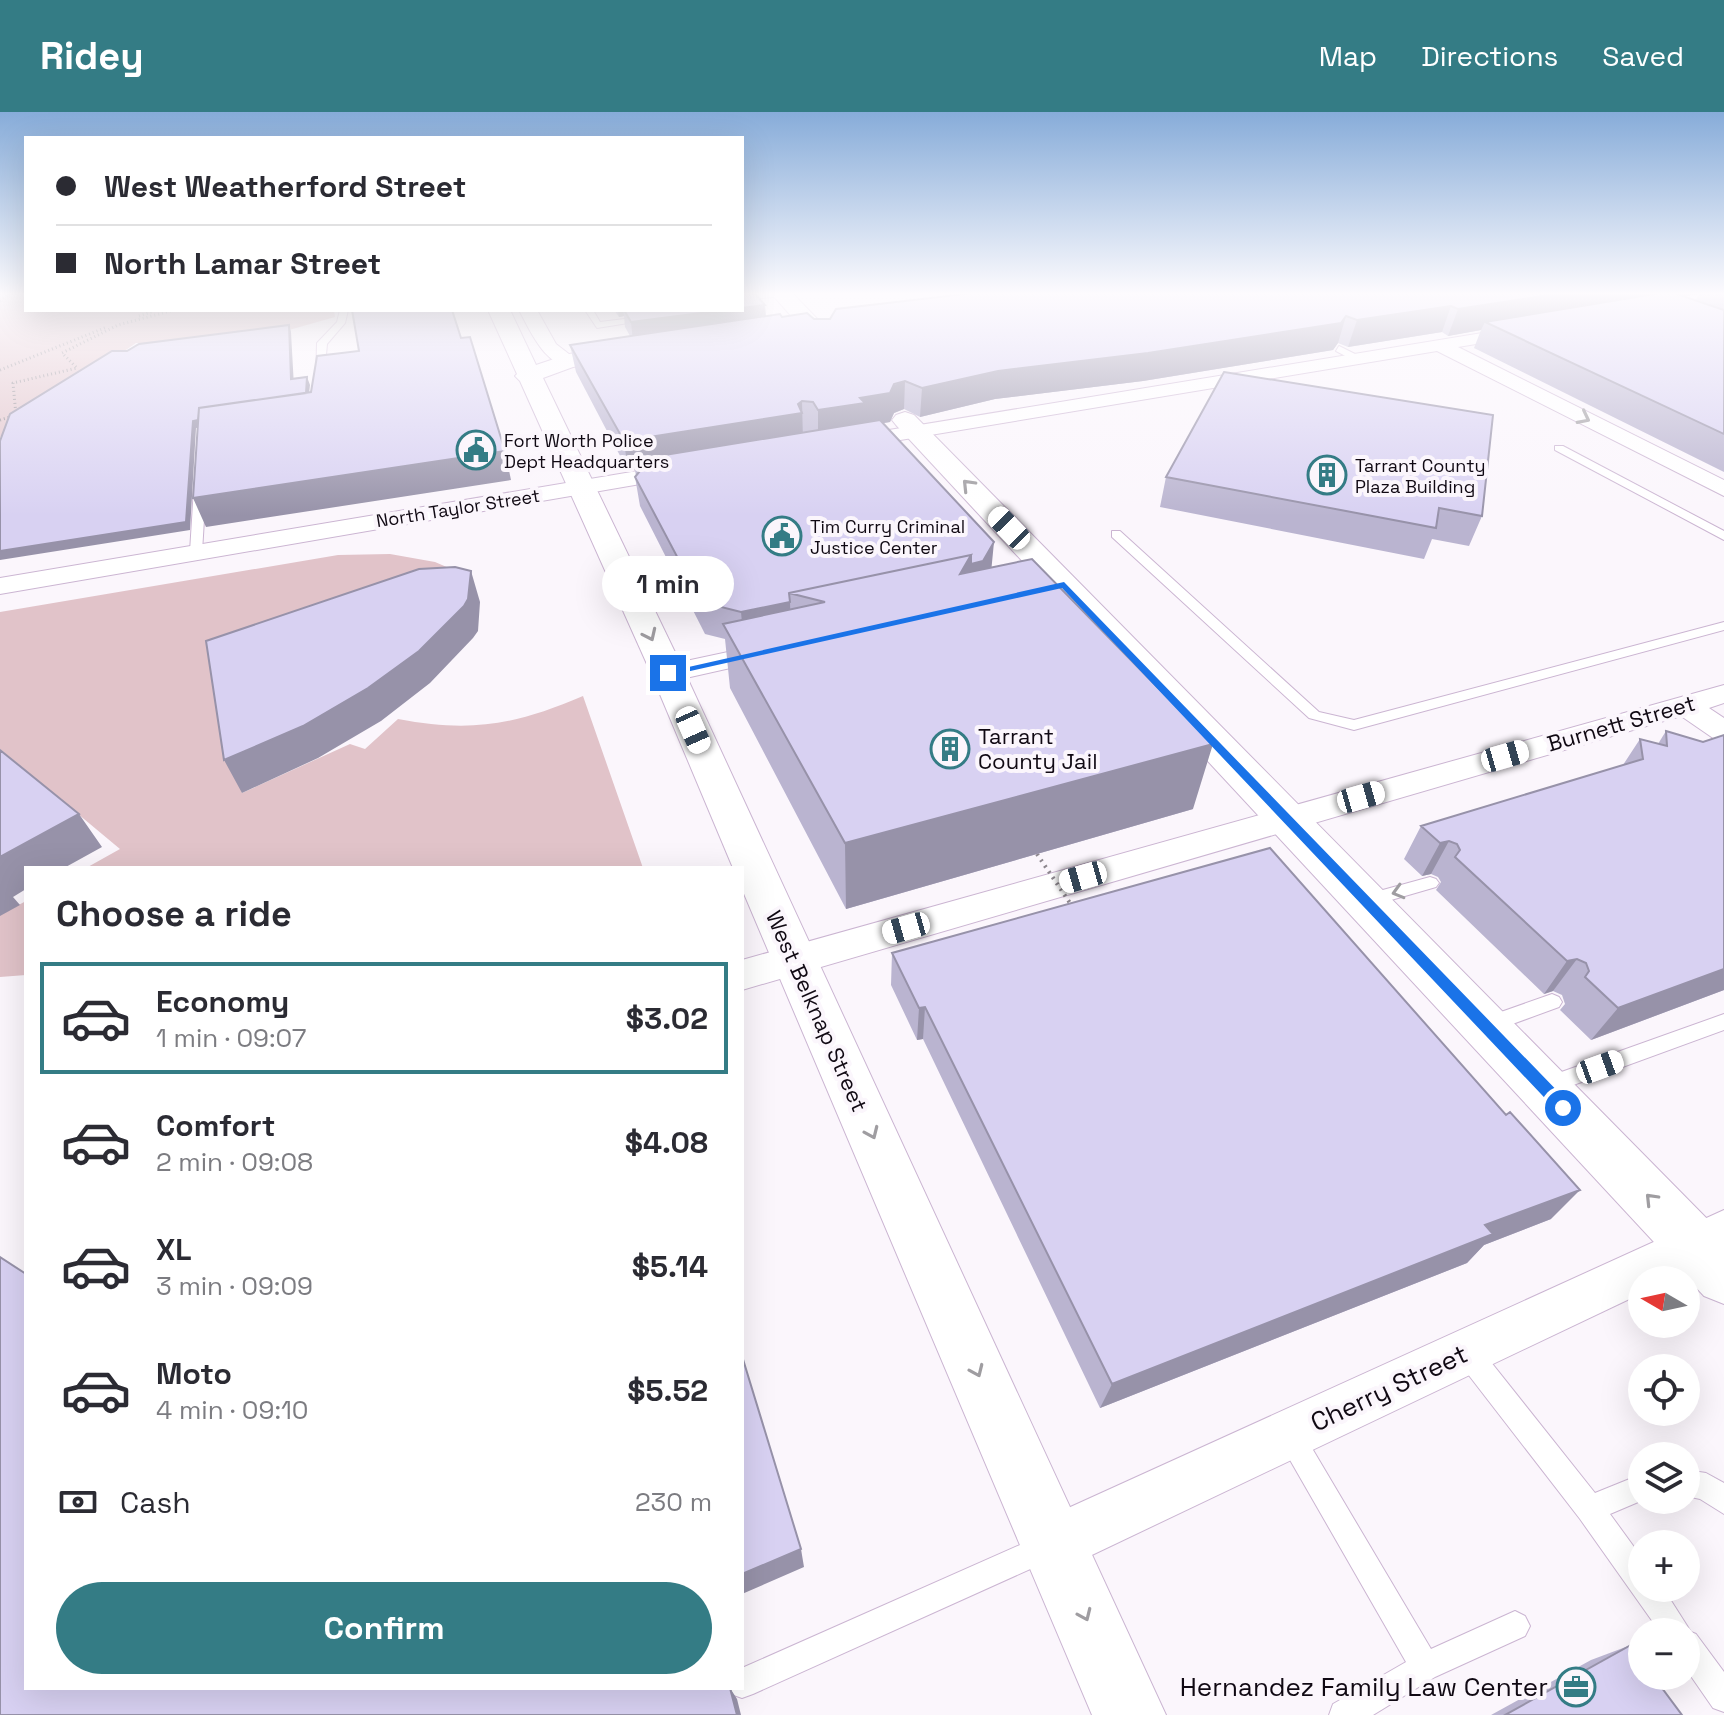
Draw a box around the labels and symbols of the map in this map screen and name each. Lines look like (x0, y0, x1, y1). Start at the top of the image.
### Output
one-way arrow (1575, 408, 1590, 423)
public building icon: Fort Worth Police Dept Headquarters (455, 429, 497, 471)
place label: Fort Worth Police Dept Headquarters (504, 429, 669, 473)
building icon: Tarrant County Plaza Building (1306, 454, 1348, 496)
place label: Tarrant County Plaza Building (1355, 454, 1485, 498)
one-way arrow (963, 480, 978, 494)
street label: North Taylor Street (375, 484, 541, 532)
car (984, 502, 1034, 554)
public building icon: Tim Curry Criminal Justice Center (761, 515, 803, 557)
place label: Tim Curry Criminal Justice Center (810, 515, 965, 559)
callout: 1 min (602, 557, 734, 613)
one-way arrow (640, 627, 656, 641)
route end (650, 655, 686, 691)
street label: Burnett Street (1544, 688, 1698, 758)
car (672, 703, 714, 757)
place label: Tarrant County Jail (978, 722, 1098, 775)
building icon: Tarrant County Jail (929, 728, 971, 770)
car (1479, 738, 1531, 774)
car (1335, 779, 1387, 815)
car (1057, 859, 1109, 895)
one-way arrow (1391, 883, 1405, 899)
street label: West Belknap Street (760, 906, 874, 1116)
car (880, 910, 932, 946)
car (1573, 1048, 1627, 1086)
route start (1545, 1090, 1581, 1126)
one-way arrow (862, 1125, 878, 1140)
one-way arrow (1645, 1194, 1660, 1208)
north arrow (1628, 1266, 1700, 1338)
street label: Cherry Street (1305, 1337, 1473, 1439)
one-way arrow (967, 1363, 983, 1377)
one-way arrow (1075, 1607, 1091, 1621)
office icon: Hernandez Family Law Center (1555, 1666, 1597, 1708)
place label: Hernandez Family Law Center (1180, 1670, 1548, 1704)

